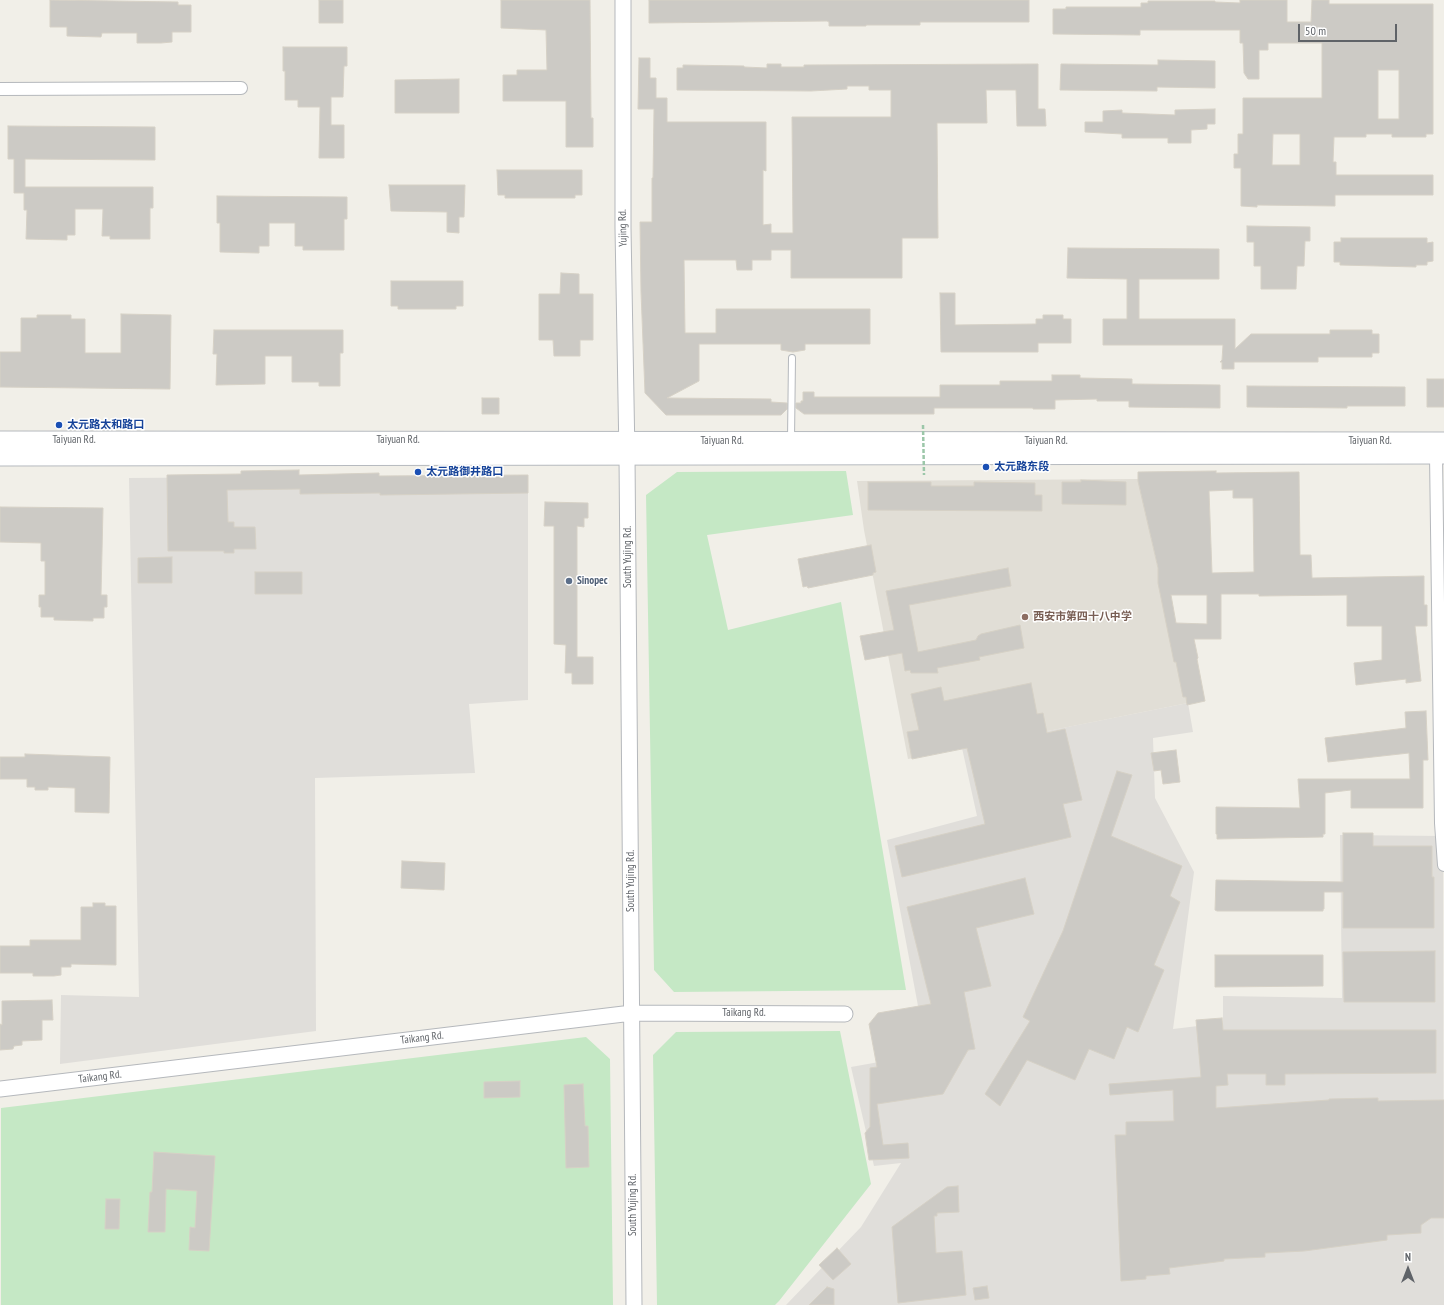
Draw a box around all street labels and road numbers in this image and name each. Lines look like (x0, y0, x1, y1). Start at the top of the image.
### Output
street label: Yujing Rd. (616, 209, 630, 247)
street label: Taiyuan Rd. (52, 433, 96, 447)
street label: Taiyuan Rd. (376, 433, 420, 447)
street label: Taiyuan Rd. (700, 434, 744, 448)
street label: Taiyuan Rd. (1024, 434, 1068, 448)
street label: Taiyuan Rd. (1348, 434, 1392, 448)
street label: South Yujing Rd. (621, 526, 635, 588)
street label: South Yujing Rd. (624, 850, 638, 912)
street label: Taikang Rd. (722, 1006, 766, 1020)
street label: Taikang Rd. (400, 1029, 444, 1047)
street label: Taikang Rd. (78, 1068, 122, 1086)
street label: South Yujing Rd. (626, 1174, 640, 1236)

